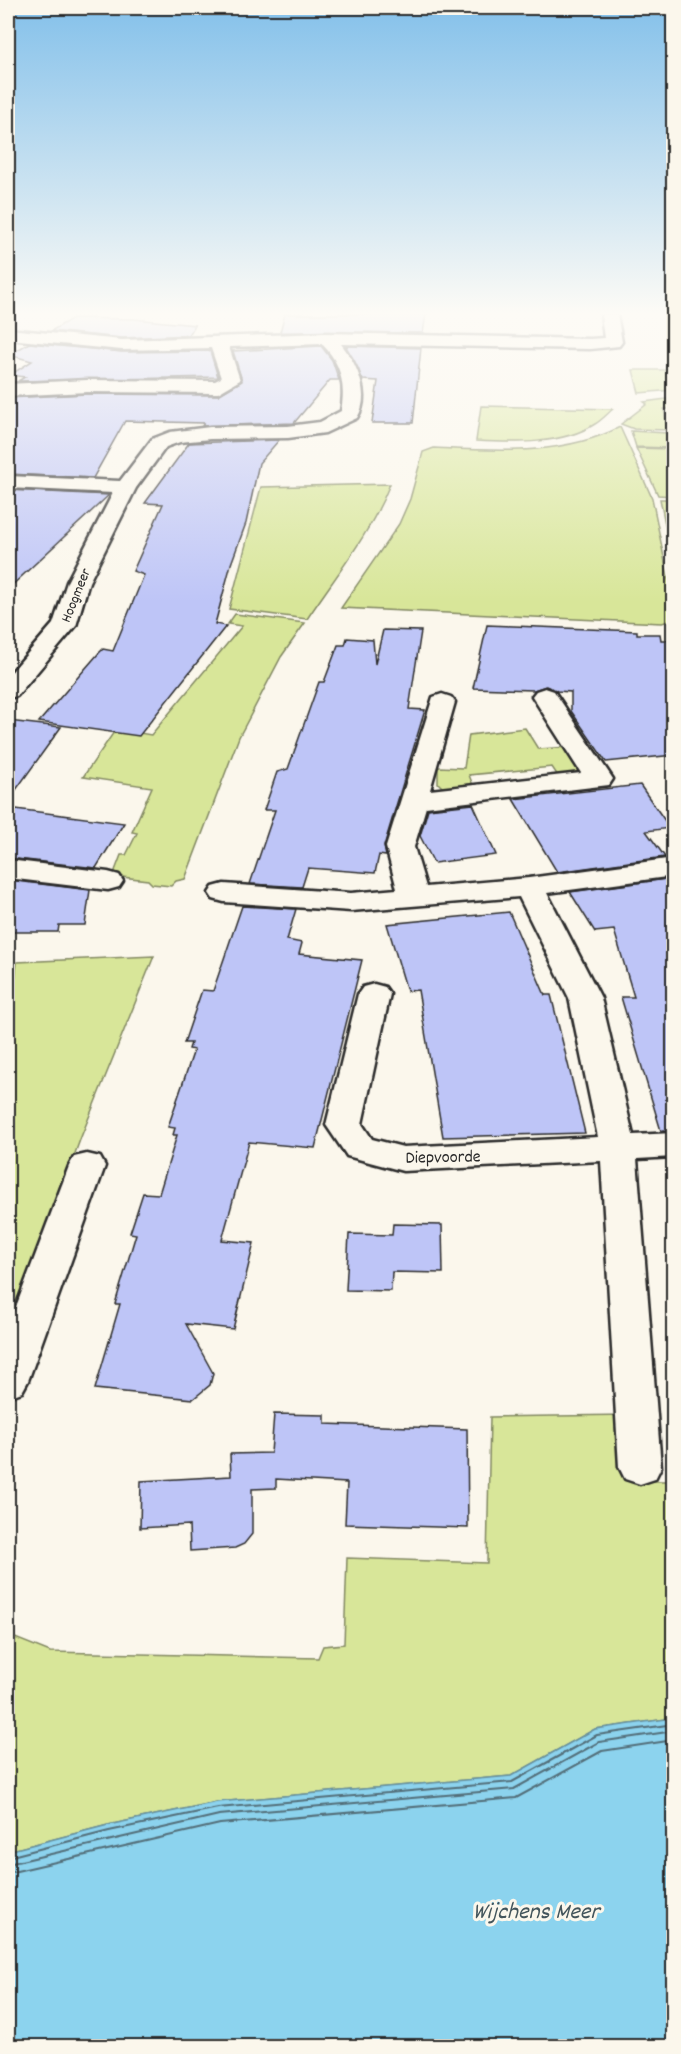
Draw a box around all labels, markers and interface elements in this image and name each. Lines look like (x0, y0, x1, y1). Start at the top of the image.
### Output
street label: Hoogmeer (56, 565, 98, 626)
street label: Diepvoorde (405, 1145, 481, 1172)
water label: Wijchens Meer (473, 1896, 602, 1930)

